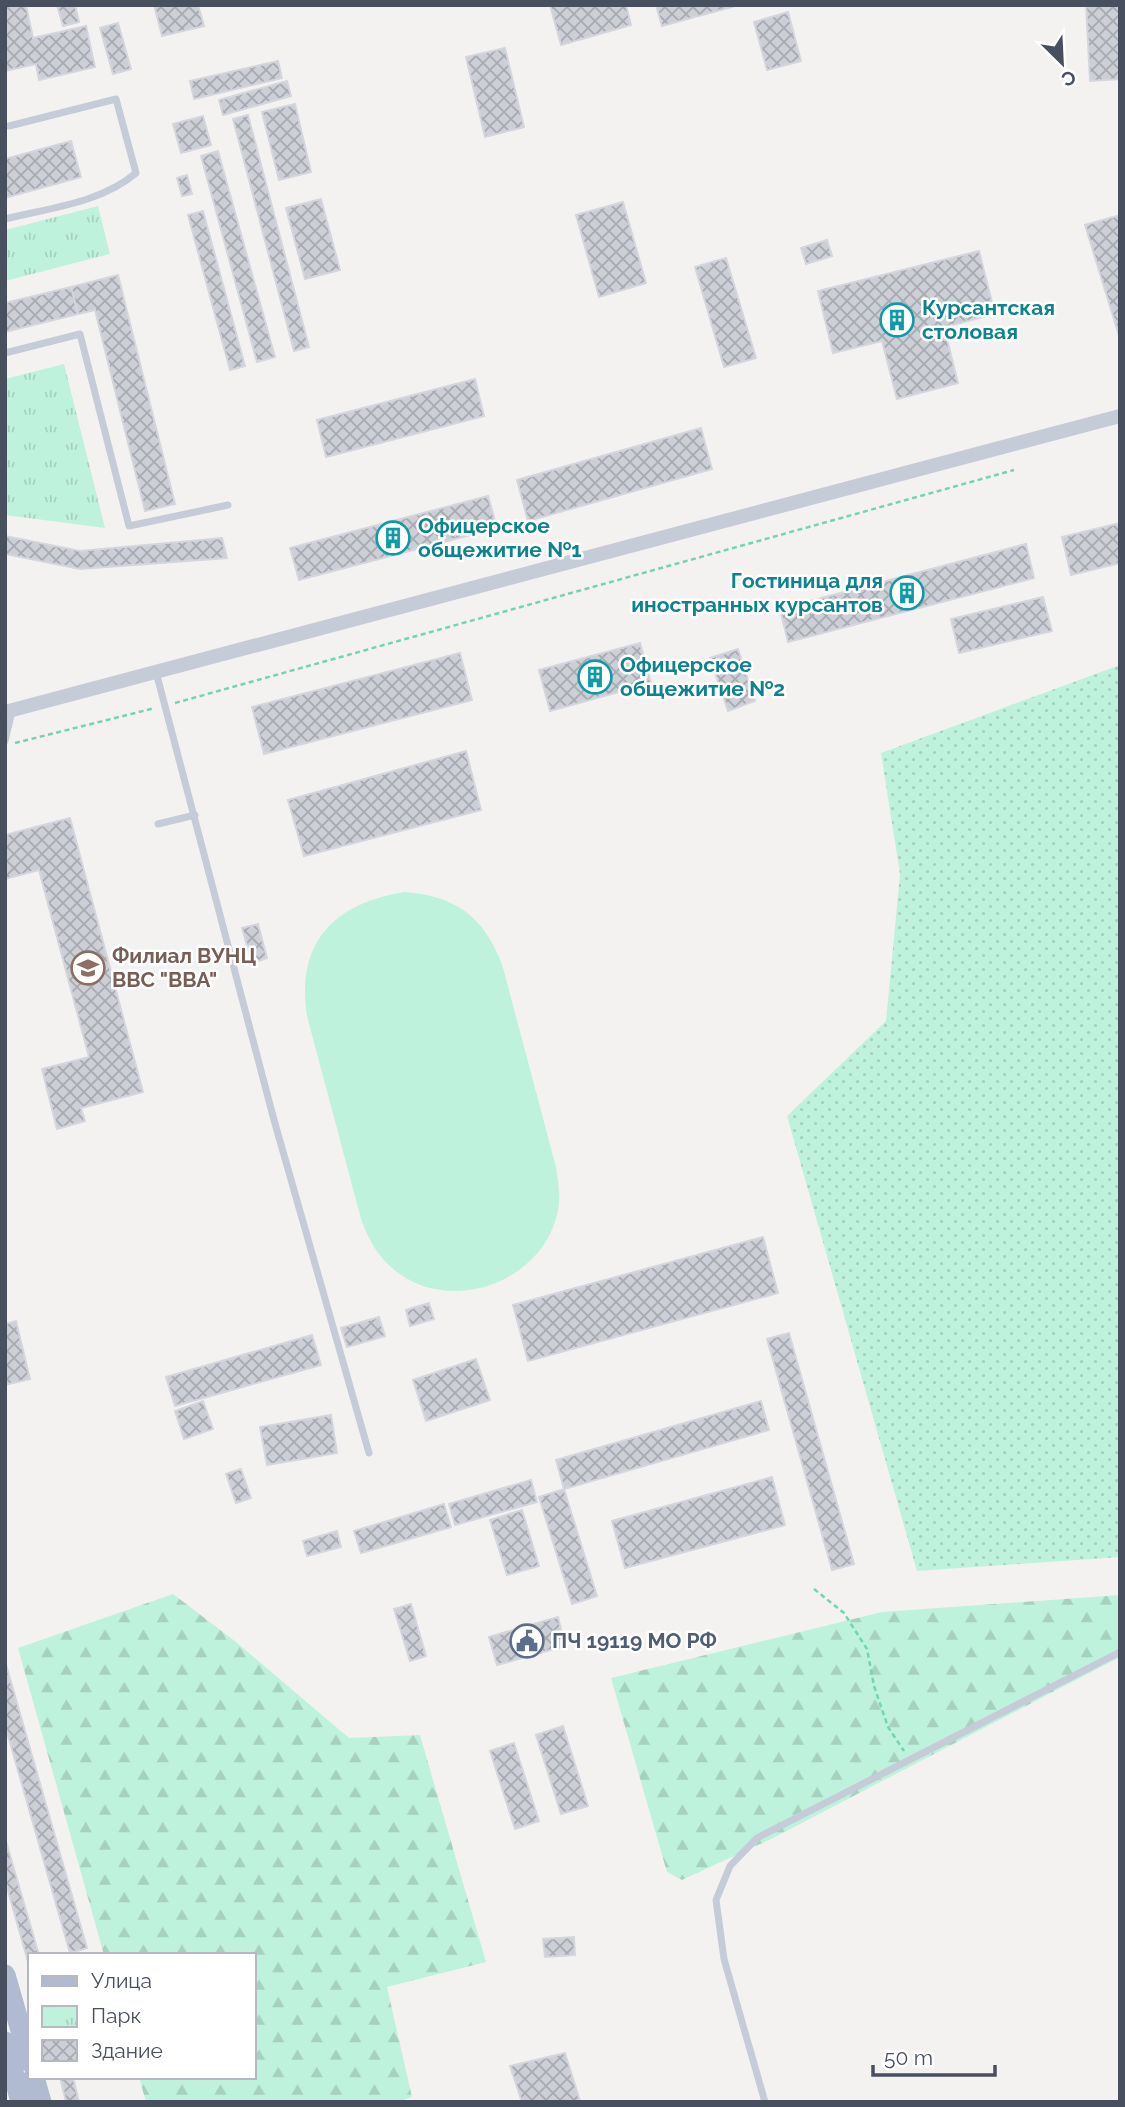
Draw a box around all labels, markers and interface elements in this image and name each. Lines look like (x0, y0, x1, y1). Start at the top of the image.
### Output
north arrow (1027, 28, 1097, 98)
text: С (1058, 66, 1079, 91)
place label: Курсантская столовая (922, 295, 1055, 344)
building icon: Курсантская столовая (878, 301, 916, 339)
place label: Офицерское общежитие №1 (418, 513, 582, 562)
building icon: Офицерское общежитие №1 (374, 519, 412, 557)
place label: Гостиница для иностранных курсантов (631, 568, 883, 617)
building icon: Гостиница для иностранных курсантов (888, 574, 926, 612)
place label: Офицерское общежитие №2 (620, 652, 785, 701)
building icon: Офицерское общежитие №2 (576, 658, 614, 696)
place label: Филиал ВУНЦ ВВС "ВВА" (112, 943, 256, 992)
school or university icon: Филиал ВУНЦ ВВС "ВВА" (69, 949, 107, 987)
public building icon: ПЧ 19119 МО РФ (508, 1622, 546, 1660)
place label: ПЧ 19119 МО РФ (552, 1628, 717, 1653)
legend (28, 1953, 256, 2079)
text: Улица (91, 1968, 152, 1993)
text: Парк (91, 2003, 141, 2028)
scale bar (873, 2034, 996, 2078)
text: Здание (91, 2038, 163, 2063)
text: 50 m (884, 2045, 933, 2070)

